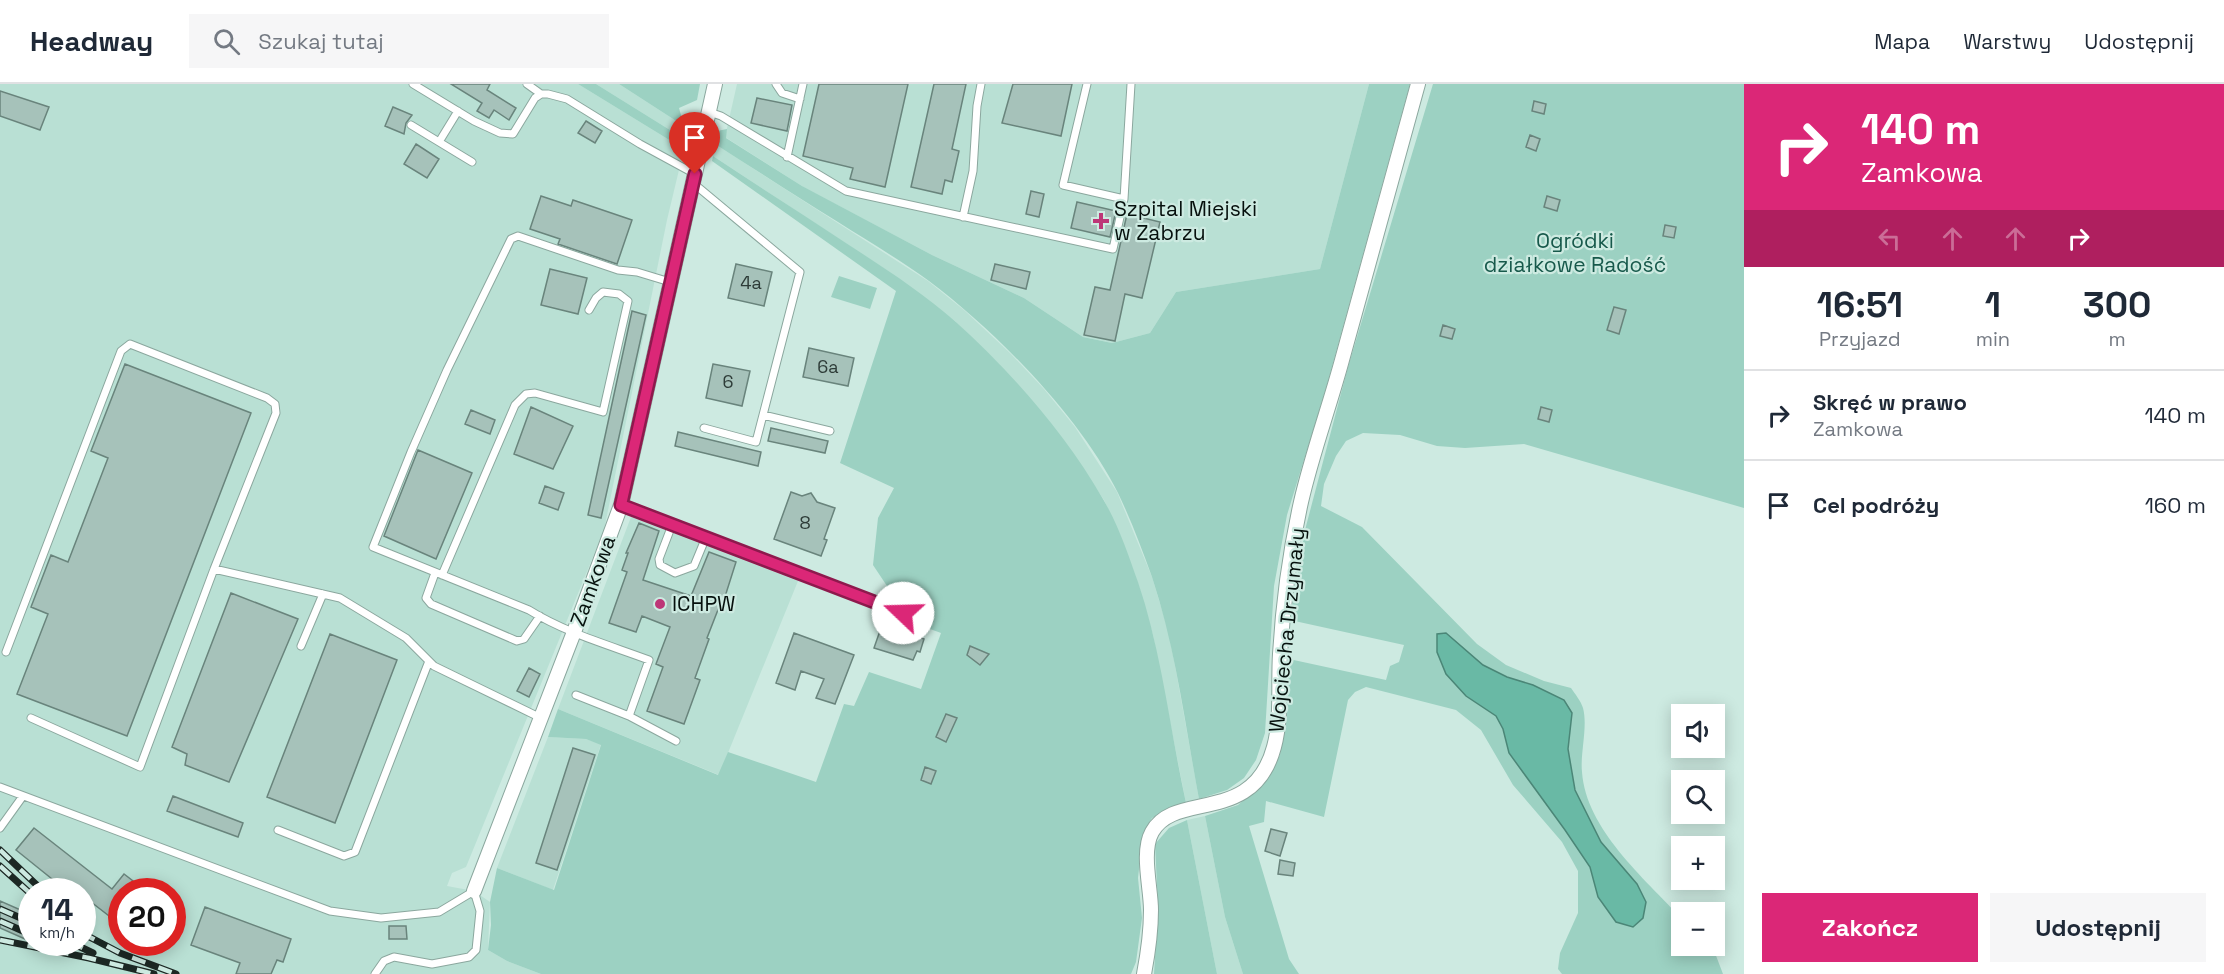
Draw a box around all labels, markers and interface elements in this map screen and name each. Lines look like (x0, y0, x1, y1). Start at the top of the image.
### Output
search box (189, 14, 609, 68)
text: Headway (30, 23, 153, 59)
icon: search (210, 25, 243, 58)
text: Szukaj tutaj (258, 27, 384, 55)
text: Mapa (1874, 28, 1930, 55)
text: Warstwy (1963, 28, 2051, 55)
text: Udostępnij (2084, 28, 2194, 55)
text: 140 m (1861, 103, 1980, 156)
icon: right (1762, 108, 1840, 186)
pin (669, 112, 720, 174)
icon: arrive (678, 121, 711, 154)
text: Zamkowa (1861, 155, 1982, 190)
place label: Szpital Miejski w Zabrzu (1114, 195, 1257, 246)
marker: Szpital Miejski w Zabrzu (1092, 212, 1110, 230)
icon: left (1873, 222, 1906, 255)
icon: ahead (1936, 222, 1969, 255)
icon: ahead (1999, 222, 2032, 255)
icon: right (2062, 222, 2095, 255)
park label: Ogródki działkowe Radość (1484, 227, 1666, 278)
house number: 4a (740, 271, 762, 294)
text: 16:51 (1817, 282, 1903, 328)
text: 1 (1985, 282, 2001, 328)
text: 300 (2083, 282, 2151, 328)
text: Przyjazd (1819, 326, 1901, 352)
text: min (1976, 326, 2010, 352)
text: m (2108, 326, 2126, 352)
house number: 6a (817, 355, 839, 378)
house number: 6 (722, 370, 734, 393)
text: Skręć w prawo (1813, 388, 1967, 416)
icon: right (1762, 399, 1795, 432)
text: 140 m (2144, 401, 2206, 429)
text: Zamkowa (1813, 416, 1903, 442)
icon: arrive (1762, 489, 1795, 522)
text: Cel podróży (1813, 491, 1939, 519)
text: 160 m (2145, 491, 2206, 519)
house number: 8 (799, 511, 811, 534)
street label: Wojciecha Drzymały (1262, 526, 1311, 734)
street label: Zamkowa (564, 532, 621, 630)
position arrow (871, 581, 935, 645)
place label: ICHPW (672, 590, 735, 617)
marker: ICHPW (653, 597, 667, 611)
map controls (1671, 704, 1725, 956)
button: sound (1671, 704, 1725, 758)
button: search (1671, 770, 1725, 824)
button: + (1671, 836, 1725, 890)
speed limit sign: 20 (108, 878, 186, 956)
text: 14 (41, 890, 73, 929)
button: Zakończ (1762, 893, 1978, 962)
button: Udostępnij (1990, 893, 2206, 962)
button: − (1671, 902, 1725, 956)
text: km/h (39, 923, 75, 942)

